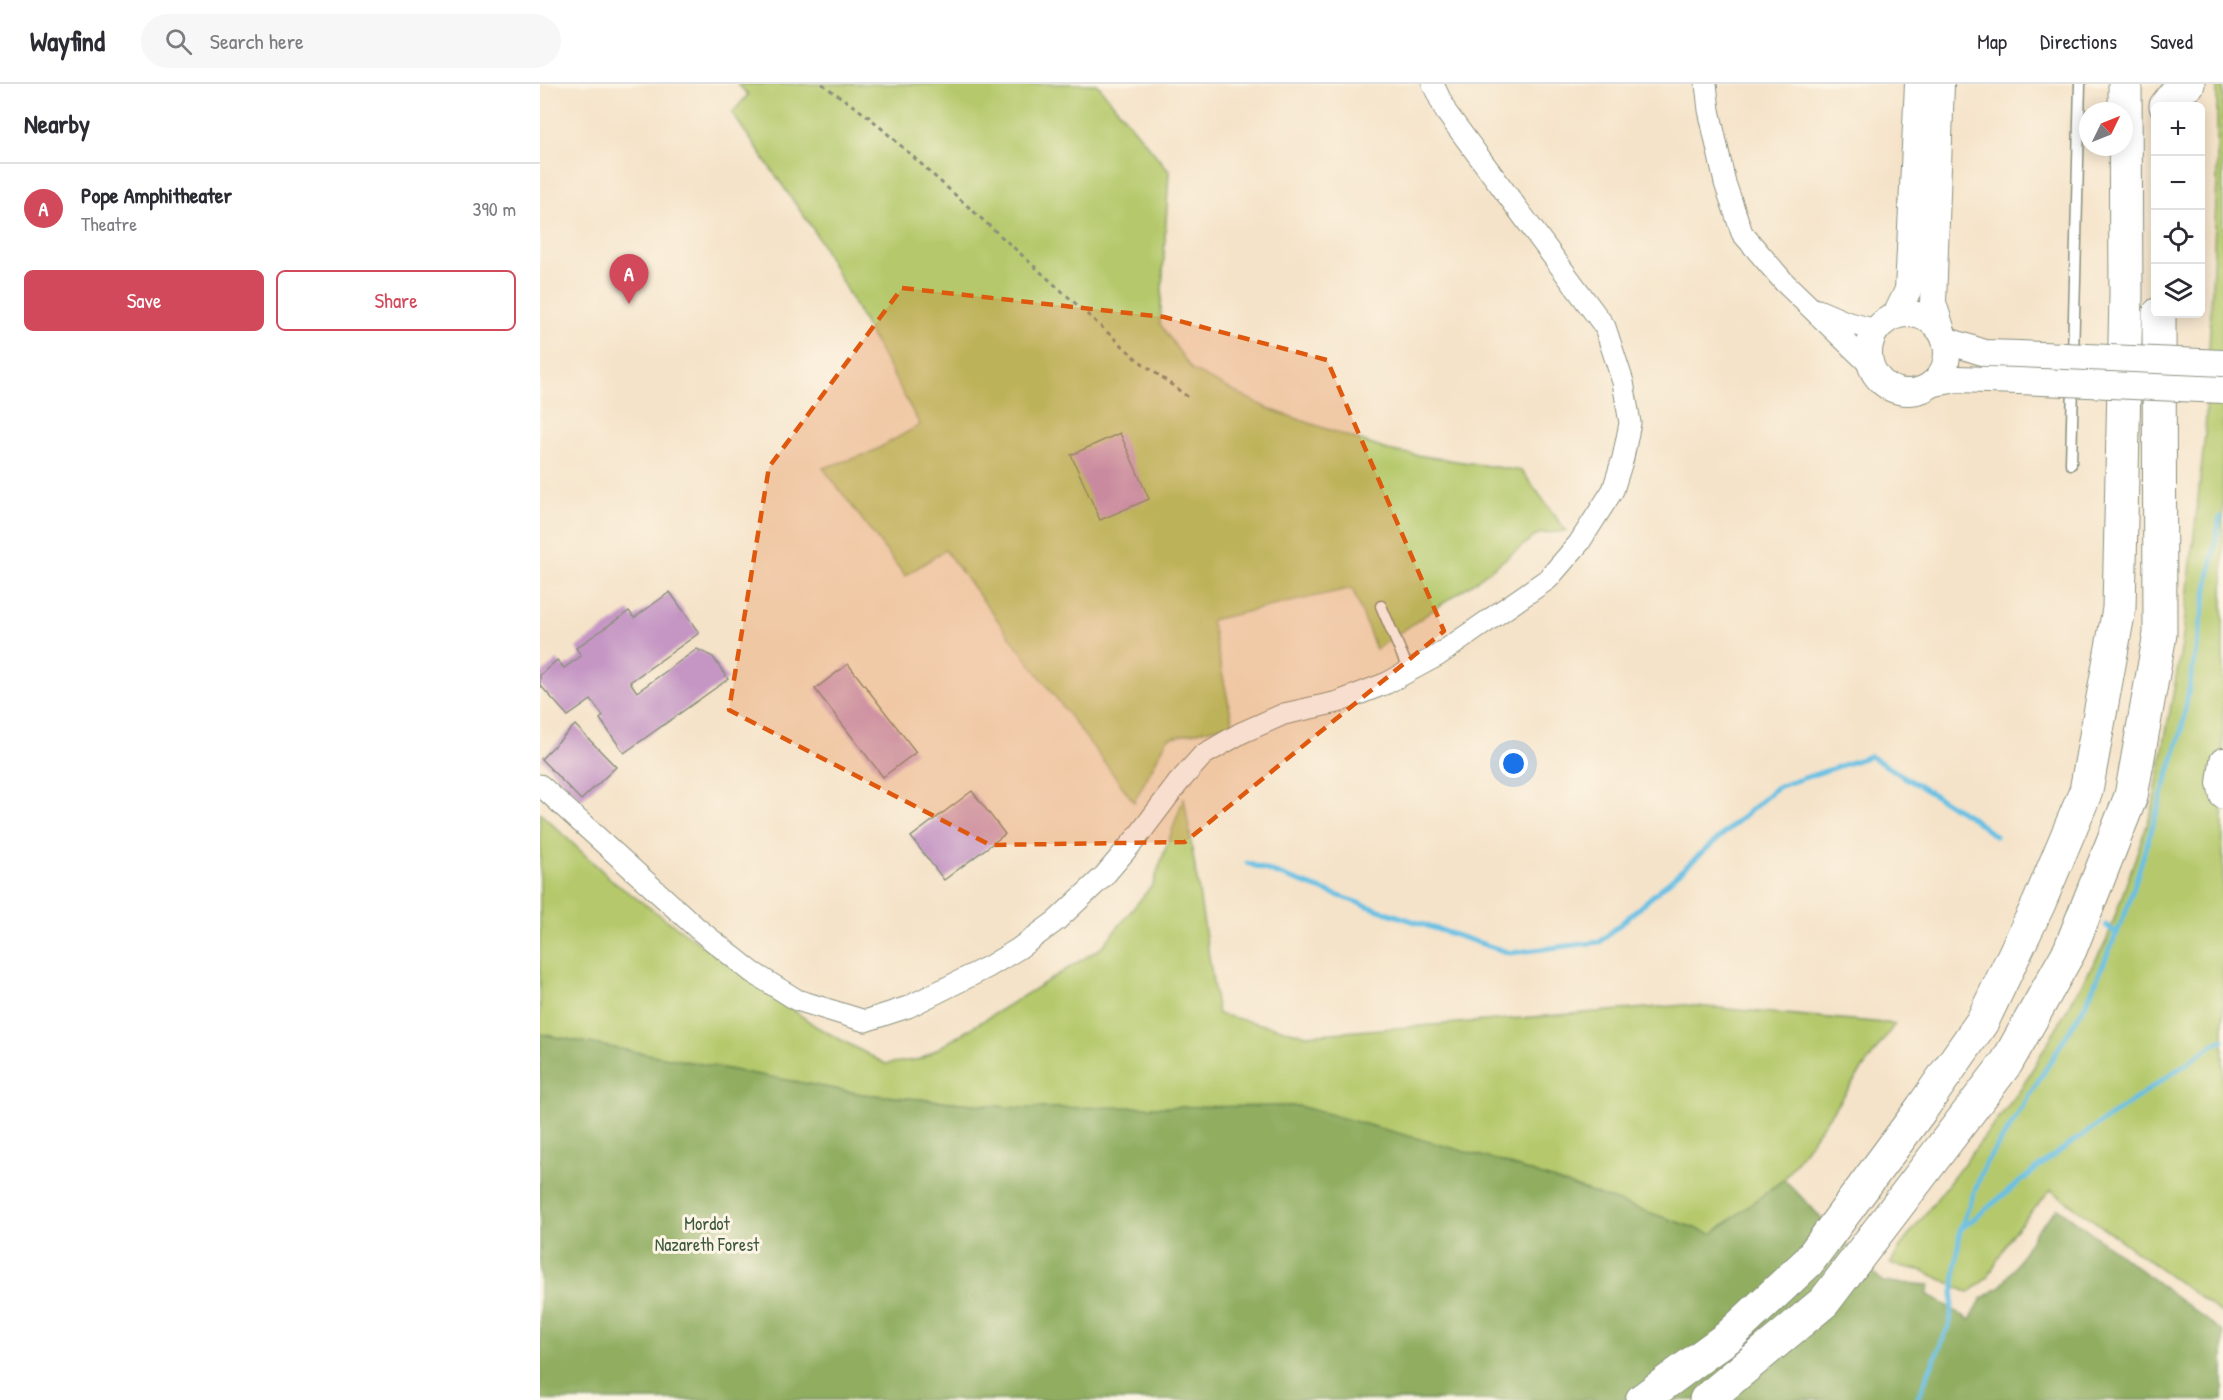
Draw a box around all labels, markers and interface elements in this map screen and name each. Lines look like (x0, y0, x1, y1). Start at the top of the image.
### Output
search box (141, 14, 561, 68)
text: Wayfind (30, 22, 105, 60)
icon: search (162, 25, 195, 58)
text: Search here (210, 26, 304, 56)
text: Map (1977, 27, 2007, 56)
text: Directions (2040, 27, 2117, 56)
text: Saved (2150, 27, 2193, 56)
north arrow (2079, 102, 2133, 156)
map controls (2151, 102, 2205, 318)
button: + (2151, 102, 2205, 156)
text: Nearby (24, 106, 90, 141)
button: − (2151, 156, 2205, 210)
text: Pope Amphitheater (81, 180, 232, 210)
text: A (39, 195, 48, 222)
text: 390 m (473, 195, 516, 222)
text: Theatre (81, 210, 137, 237)
button: locate (2151, 210, 2205, 264)
pin: A (610, 254, 649, 304)
button: layers (2151, 264, 2205, 318)
button: Save (24, 270, 264, 331)
button: Share (276, 270, 516, 331)
your location (1499, 749, 1528, 778)
park label: Mordot Nazareth Forest (655, 1211, 760, 1257)

